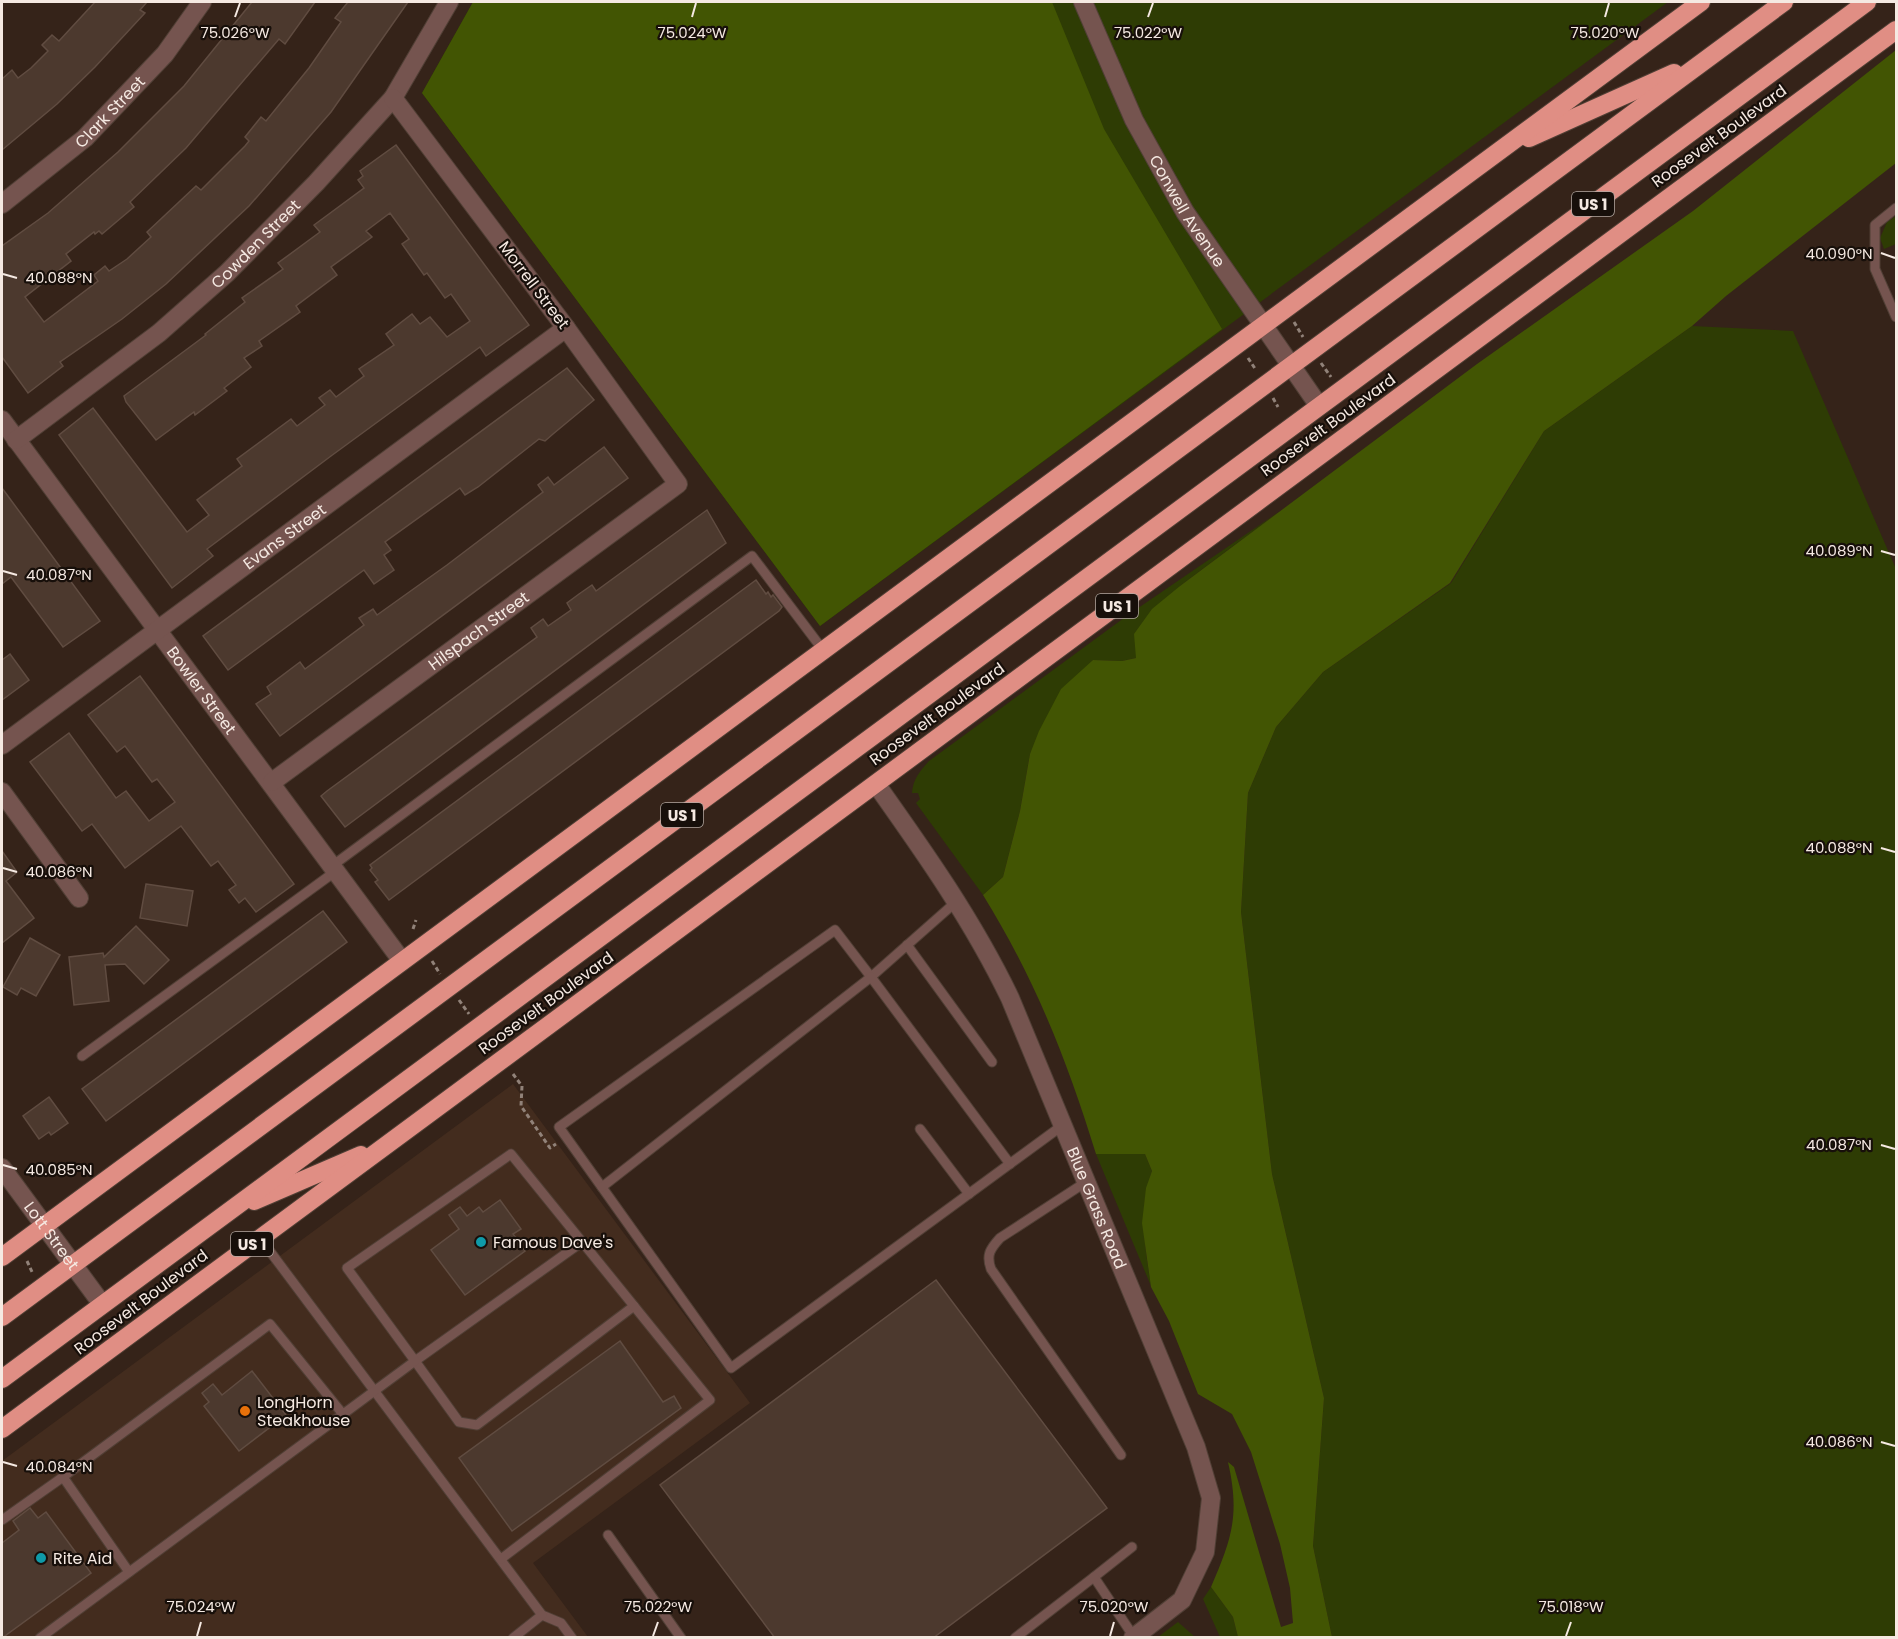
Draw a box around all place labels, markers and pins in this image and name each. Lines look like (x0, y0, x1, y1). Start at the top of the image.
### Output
place label: Famous Dave's (493, 1231, 613, 1254)
marker: Famous Dave's (474, 1235, 488, 1249)
place label: LongHorn Steakhouse (257, 1391, 350, 1432)
marker: LongHorn Steakhouse (238, 1404, 252, 1418)
place label: Rite Aid (53, 1547, 112, 1570)
marker: Rite Aid (34, 1551, 48, 1565)

